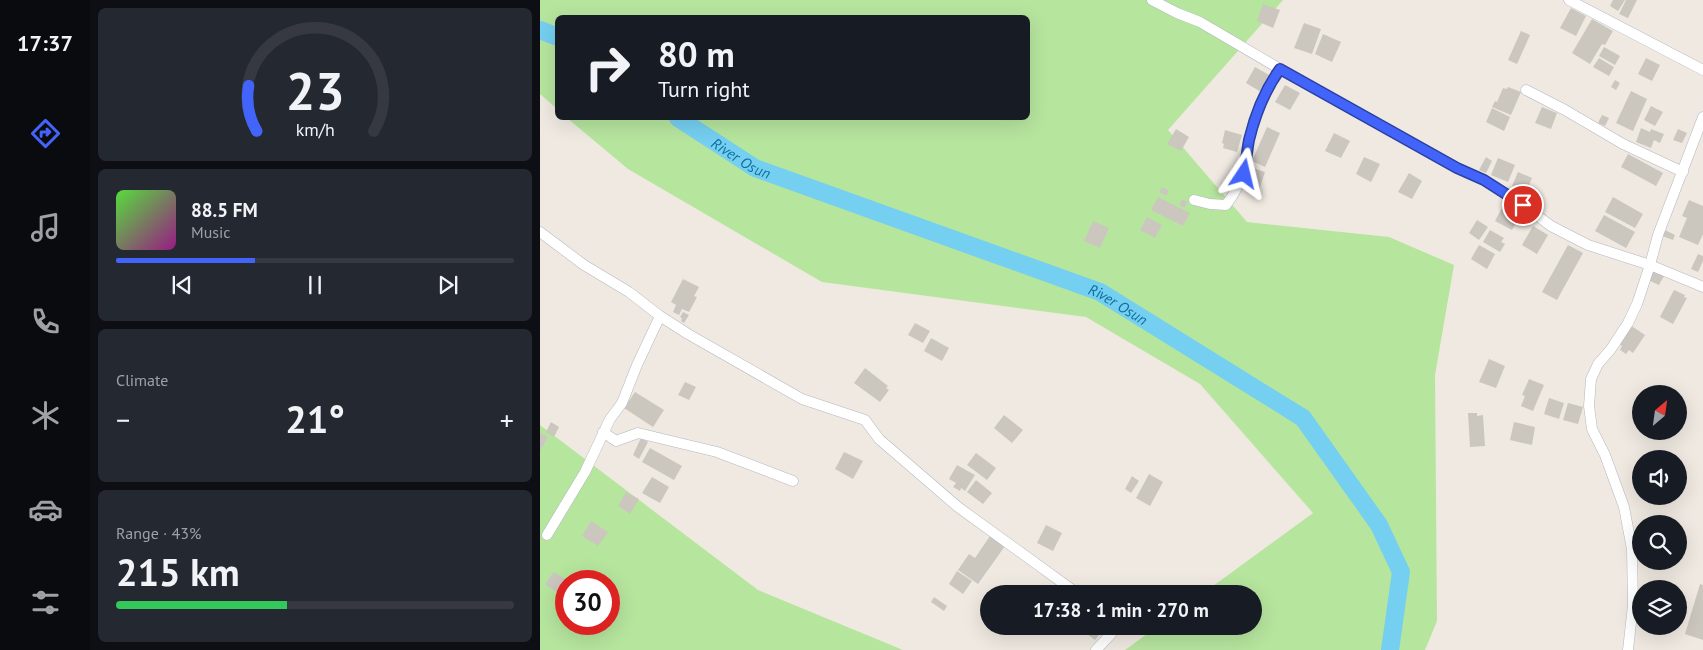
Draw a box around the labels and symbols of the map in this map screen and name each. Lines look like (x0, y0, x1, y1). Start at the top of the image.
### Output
water label: River Osun (708, 133, 773, 182)
position arrow (1217, 147, 1269, 199)
pin (1502, 184, 1544, 226)
water label: River Osun (1086, 279, 1151, 329)
north arrow (1632, 385, 1688, 440)
speed limit sign: 30 (555, 570, 620, 635)

